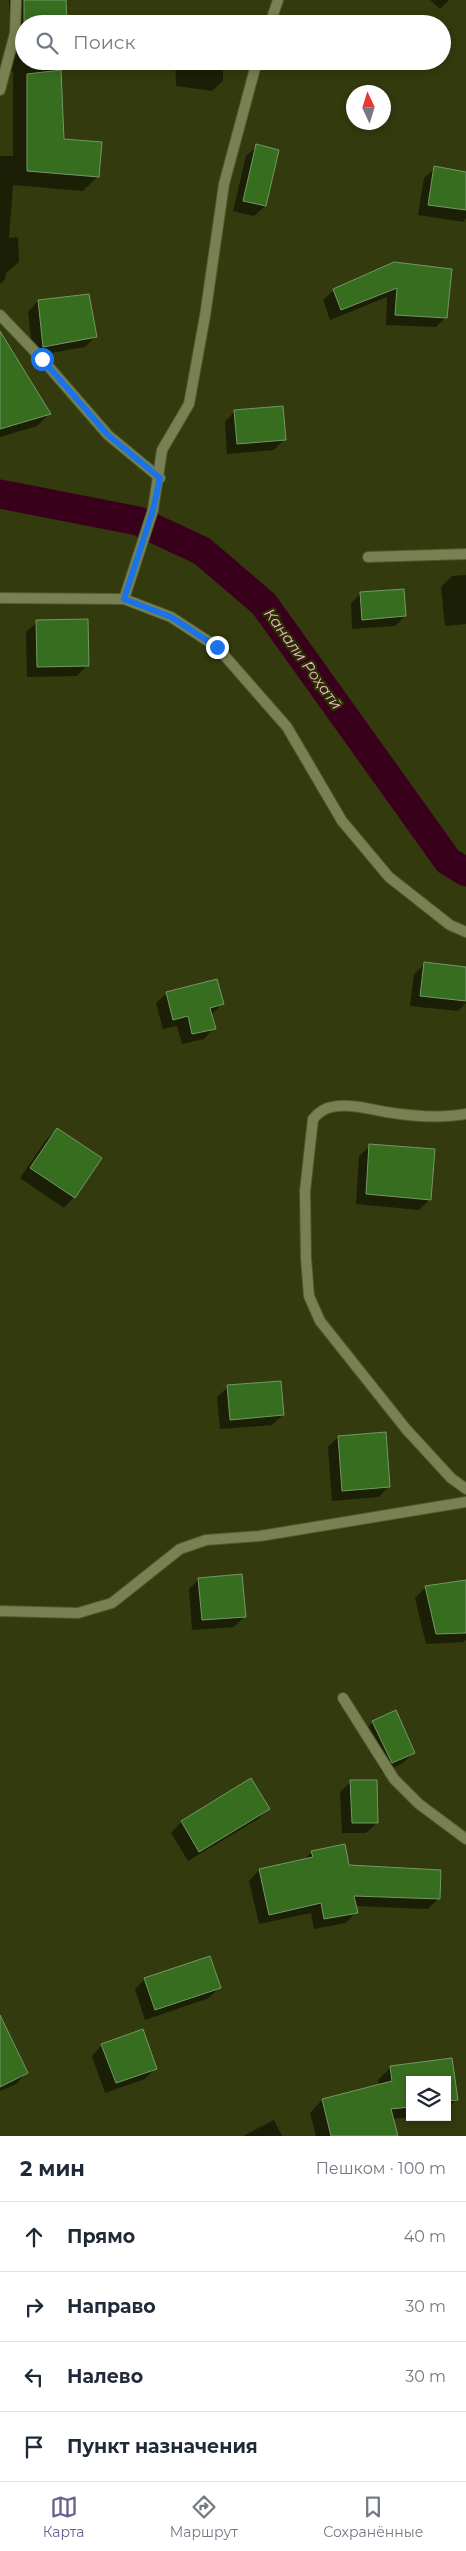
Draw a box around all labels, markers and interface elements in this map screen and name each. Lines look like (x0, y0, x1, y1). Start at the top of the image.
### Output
search box (15, 15, 451, 70)
icon: search (33, 29, 61, 57)
text: Поиск (73, 31, 136, 54)
north arrow (346, 85, 391, 130)
route start (31, 348, 54, 371)
water label: Канали Роҳатӣ (260, 604, 347, 713)
route end (206, 636, 229, 659)
map controls (406, 2076, 451, 2121)
button: layers (406, 2076, 451, 2121)
text: 2 мин (20, 2156, 85, 2181)
text: Пешком · 100 m (316, 2159, 446, 2178)
icon: ahead (20, 2223, 48, 2251)
text: Прямо (67, 2225, 135, 2248)
text: 40 m (404, 2227, 446, 2246)
icon: right (20, 2293, 48, 2321)
text: Направо (67, 2295, 156, 2318)
text: 30 m (405, 2297, 446, 2316)
icon: left (20, 2363, 48, 2391)
text: Налево (67, 2365, 143, 2388)
text: 30 m (405, 2367, 446, 2386)
icon: arrive (20, 2433, 48, 2461)
text: Пункт назначения (67, 2435, 258, 2458)
tab: Карта (43, 2493, 85, 2541)
tab: Маршрут (170, 2493, 238, 2541)
tab: Сохранённые (323, 2493, 423, 2541)

